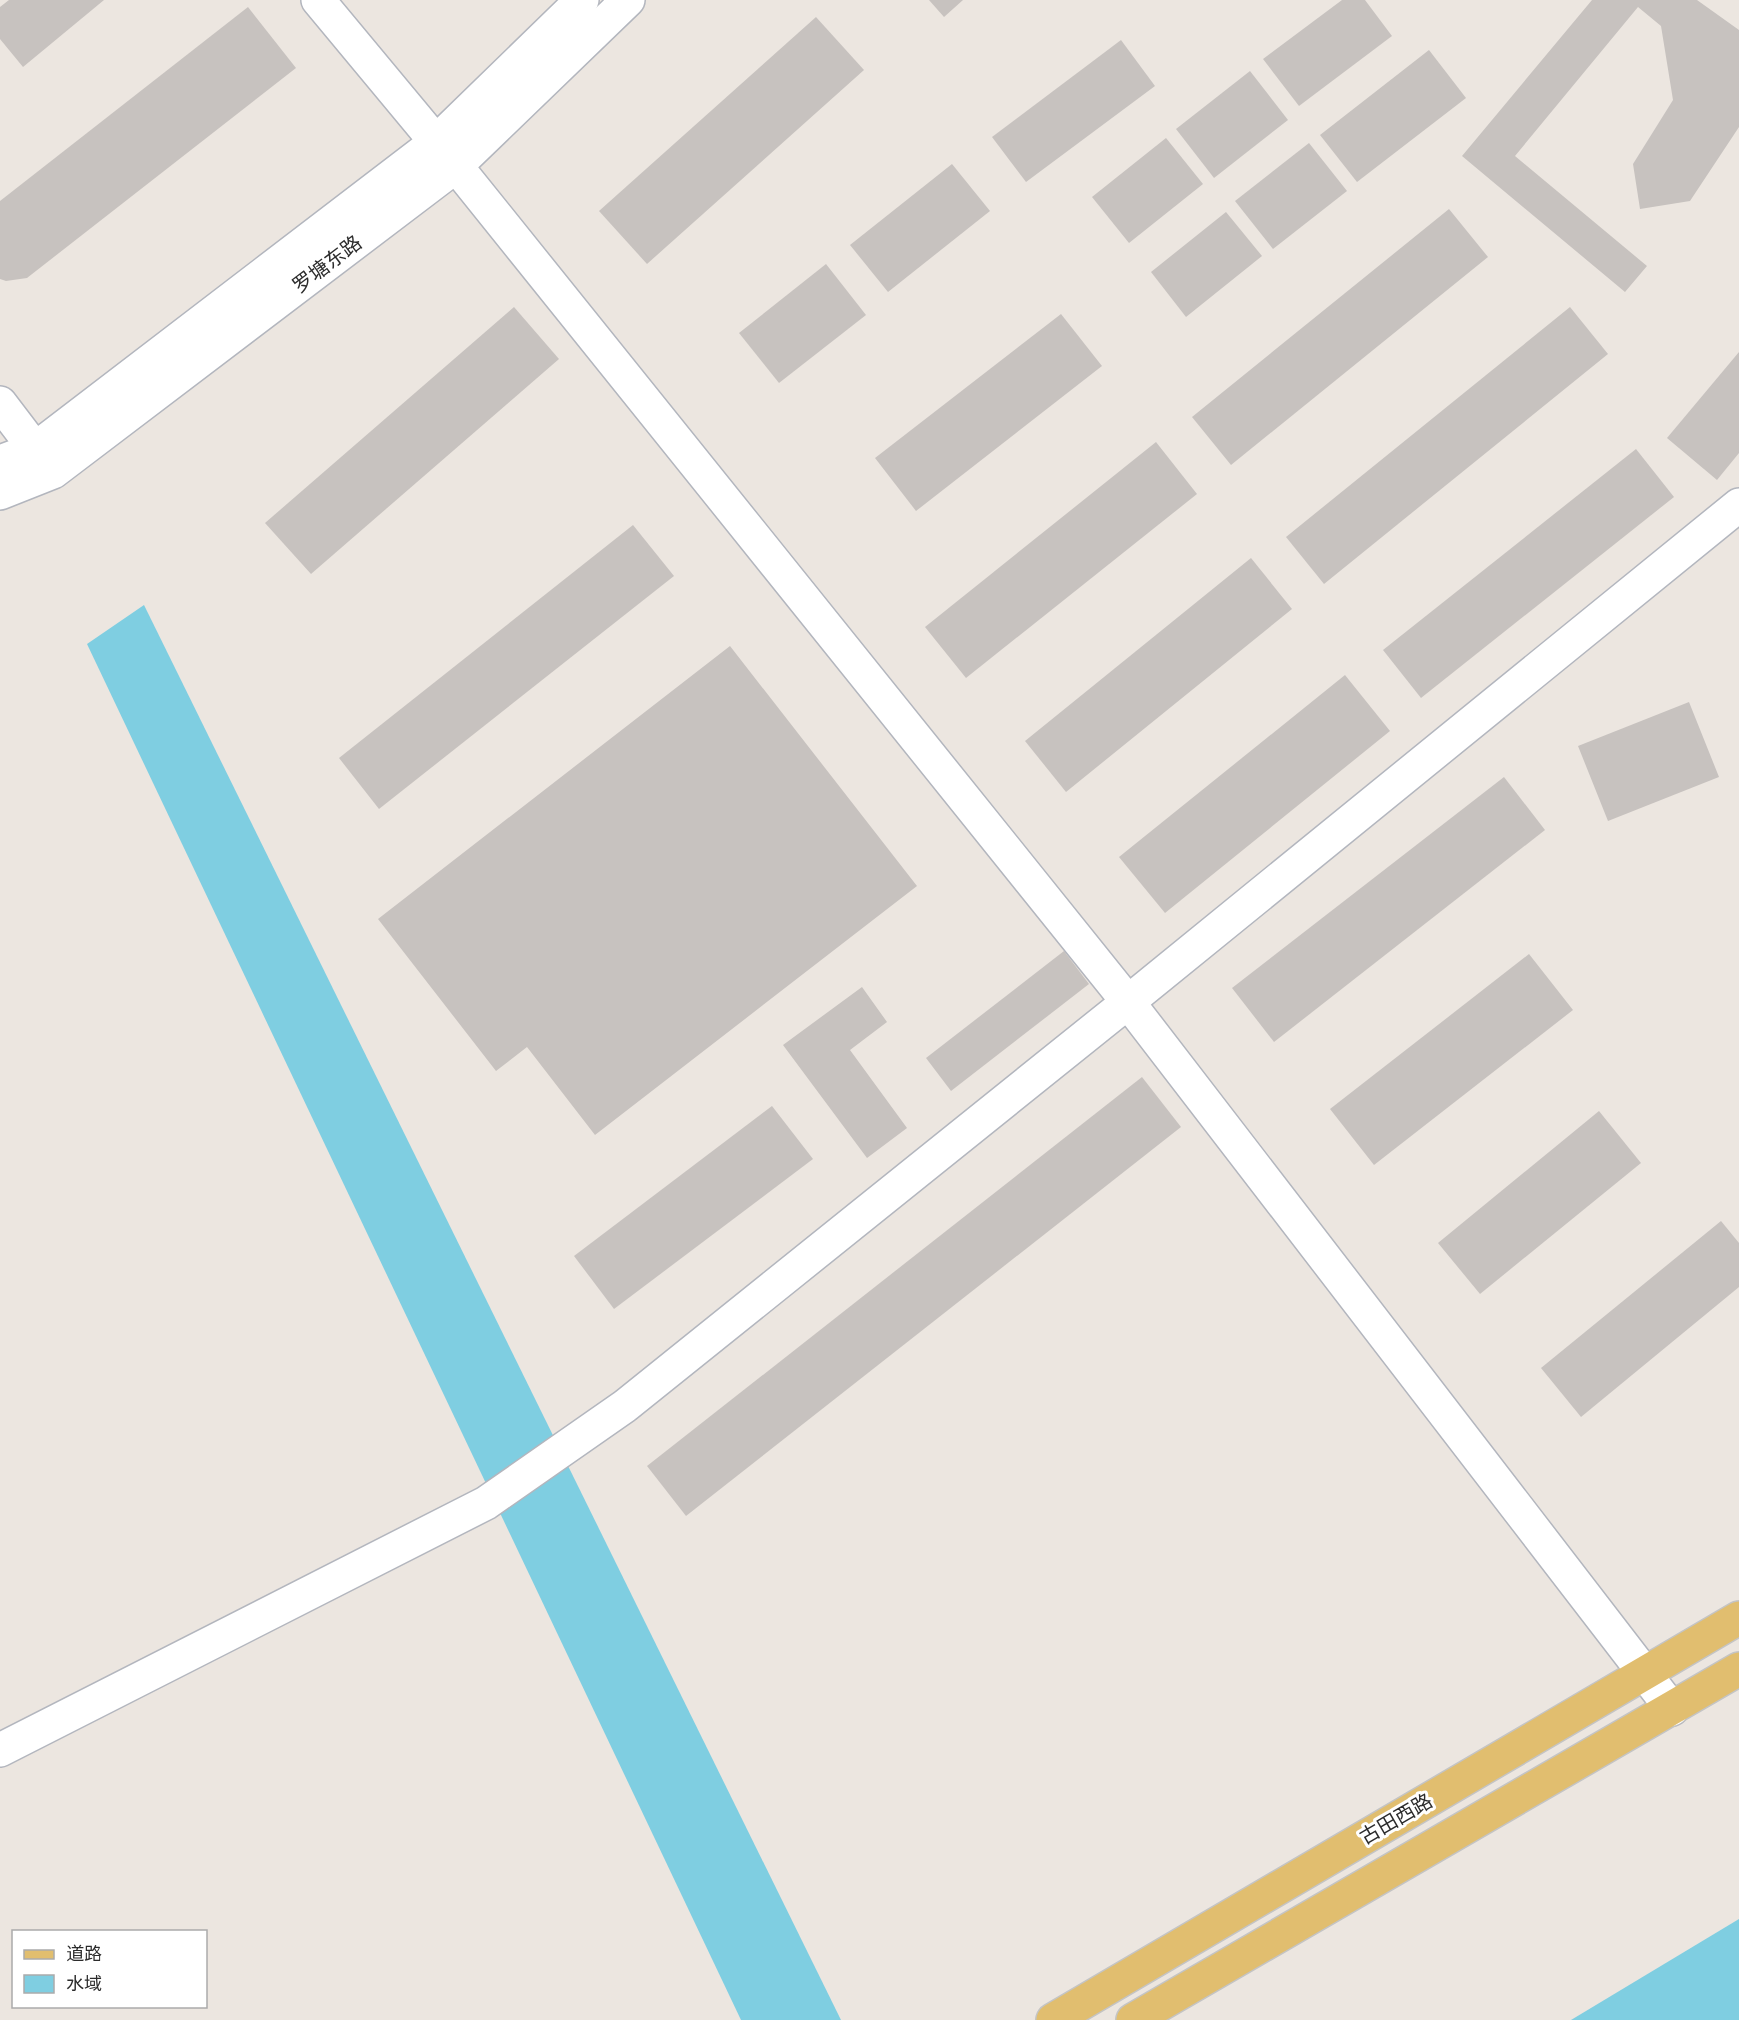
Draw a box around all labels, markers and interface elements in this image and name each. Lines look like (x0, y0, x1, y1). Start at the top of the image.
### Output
street label: 罗塘东路 (287, 229, 367, 298)
street label: 古田西路 (1354, 1787, 1437, 1850)
legend (12, 1930, 207, 2008)
text: 道路 (66, 1941, 102, 1965)
text: 水域 (66, 1971, 102, 1995)

